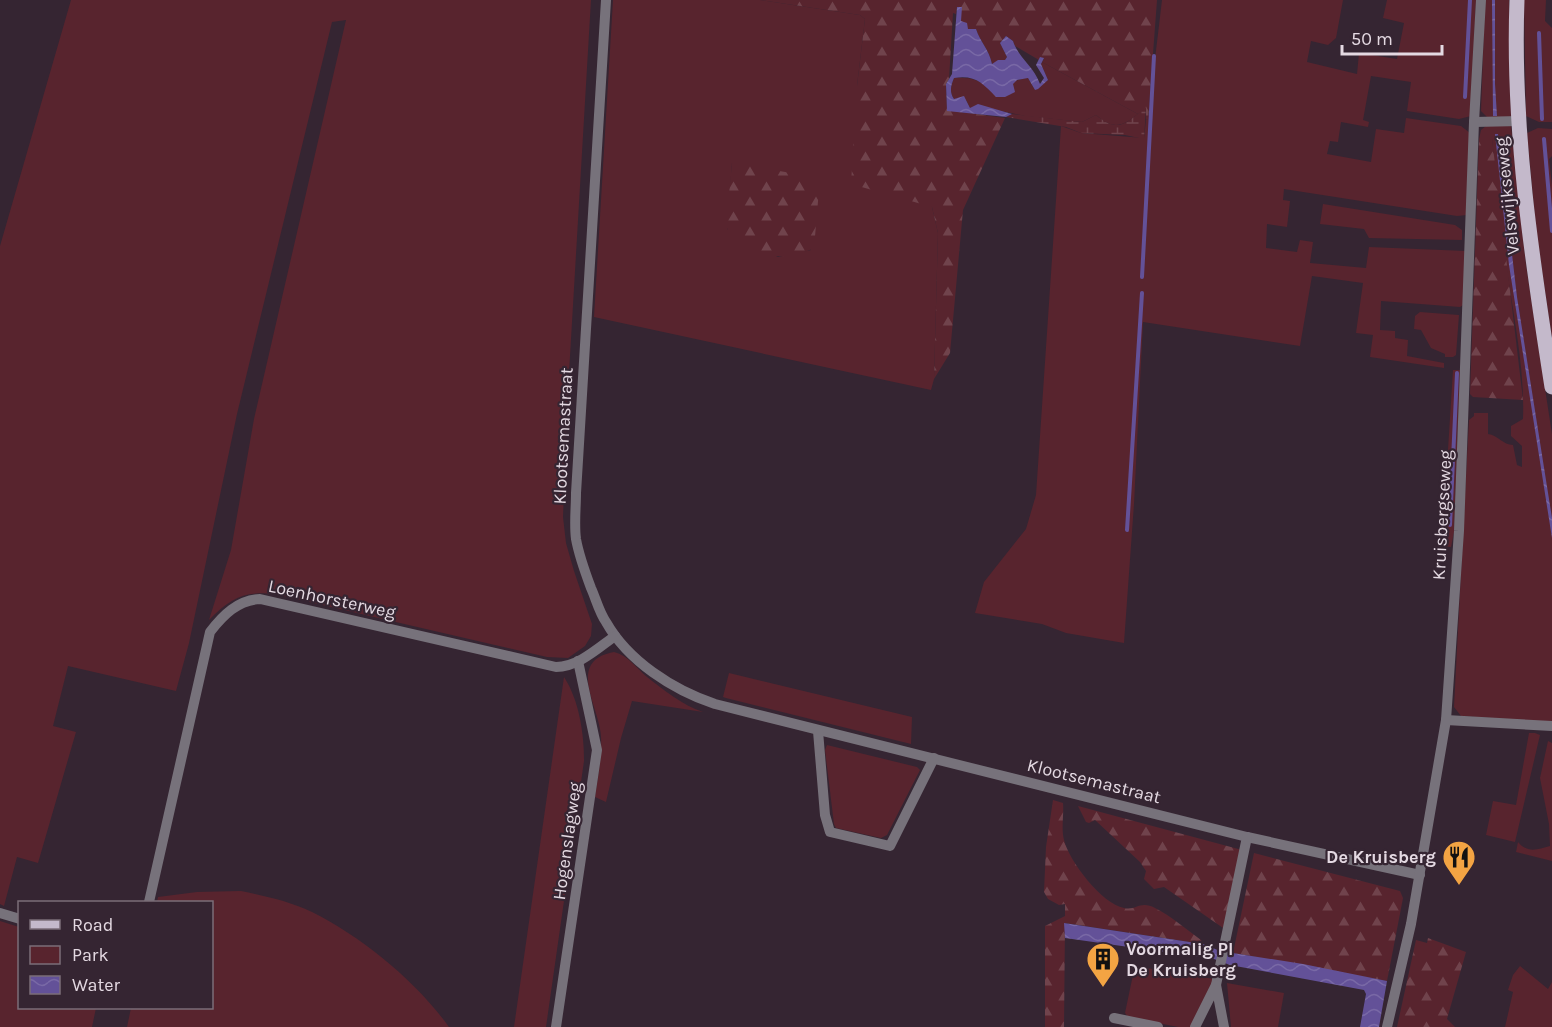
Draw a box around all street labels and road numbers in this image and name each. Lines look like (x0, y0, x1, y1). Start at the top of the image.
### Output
street label: Velswijkseweg (1490, 136, 1524, 256)
street label: Klootsemastraat (548, 367, 578, 505)
street label: Kruisbergseweg (1428, 449, 1456, 581)
street label: Loenhorsterweg (266, 575, 398, 623)
street label: Klootsemastraat (1025, 754, 1163, 808)
street label: Hogenslagweg (548, 780, 586, 902)

